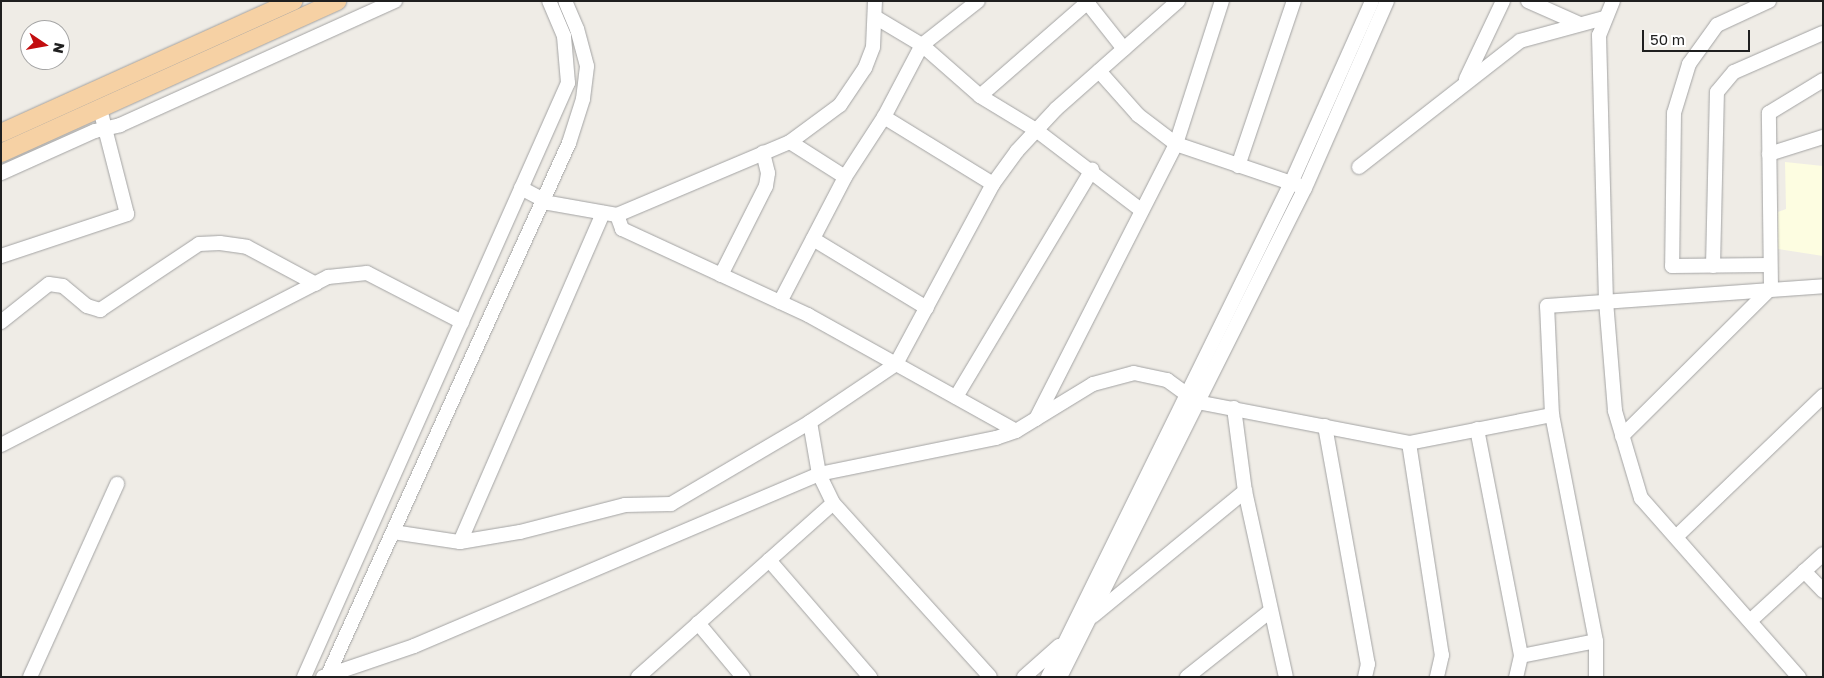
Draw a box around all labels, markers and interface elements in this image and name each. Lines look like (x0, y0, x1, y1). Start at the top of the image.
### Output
north arrow (20, 20, 70, 70)
scale bar (1644, 20, 1752, 52)
text: 50 m (1650, 30, 1685, 48)
text: N (50, 41, 69, 55)

